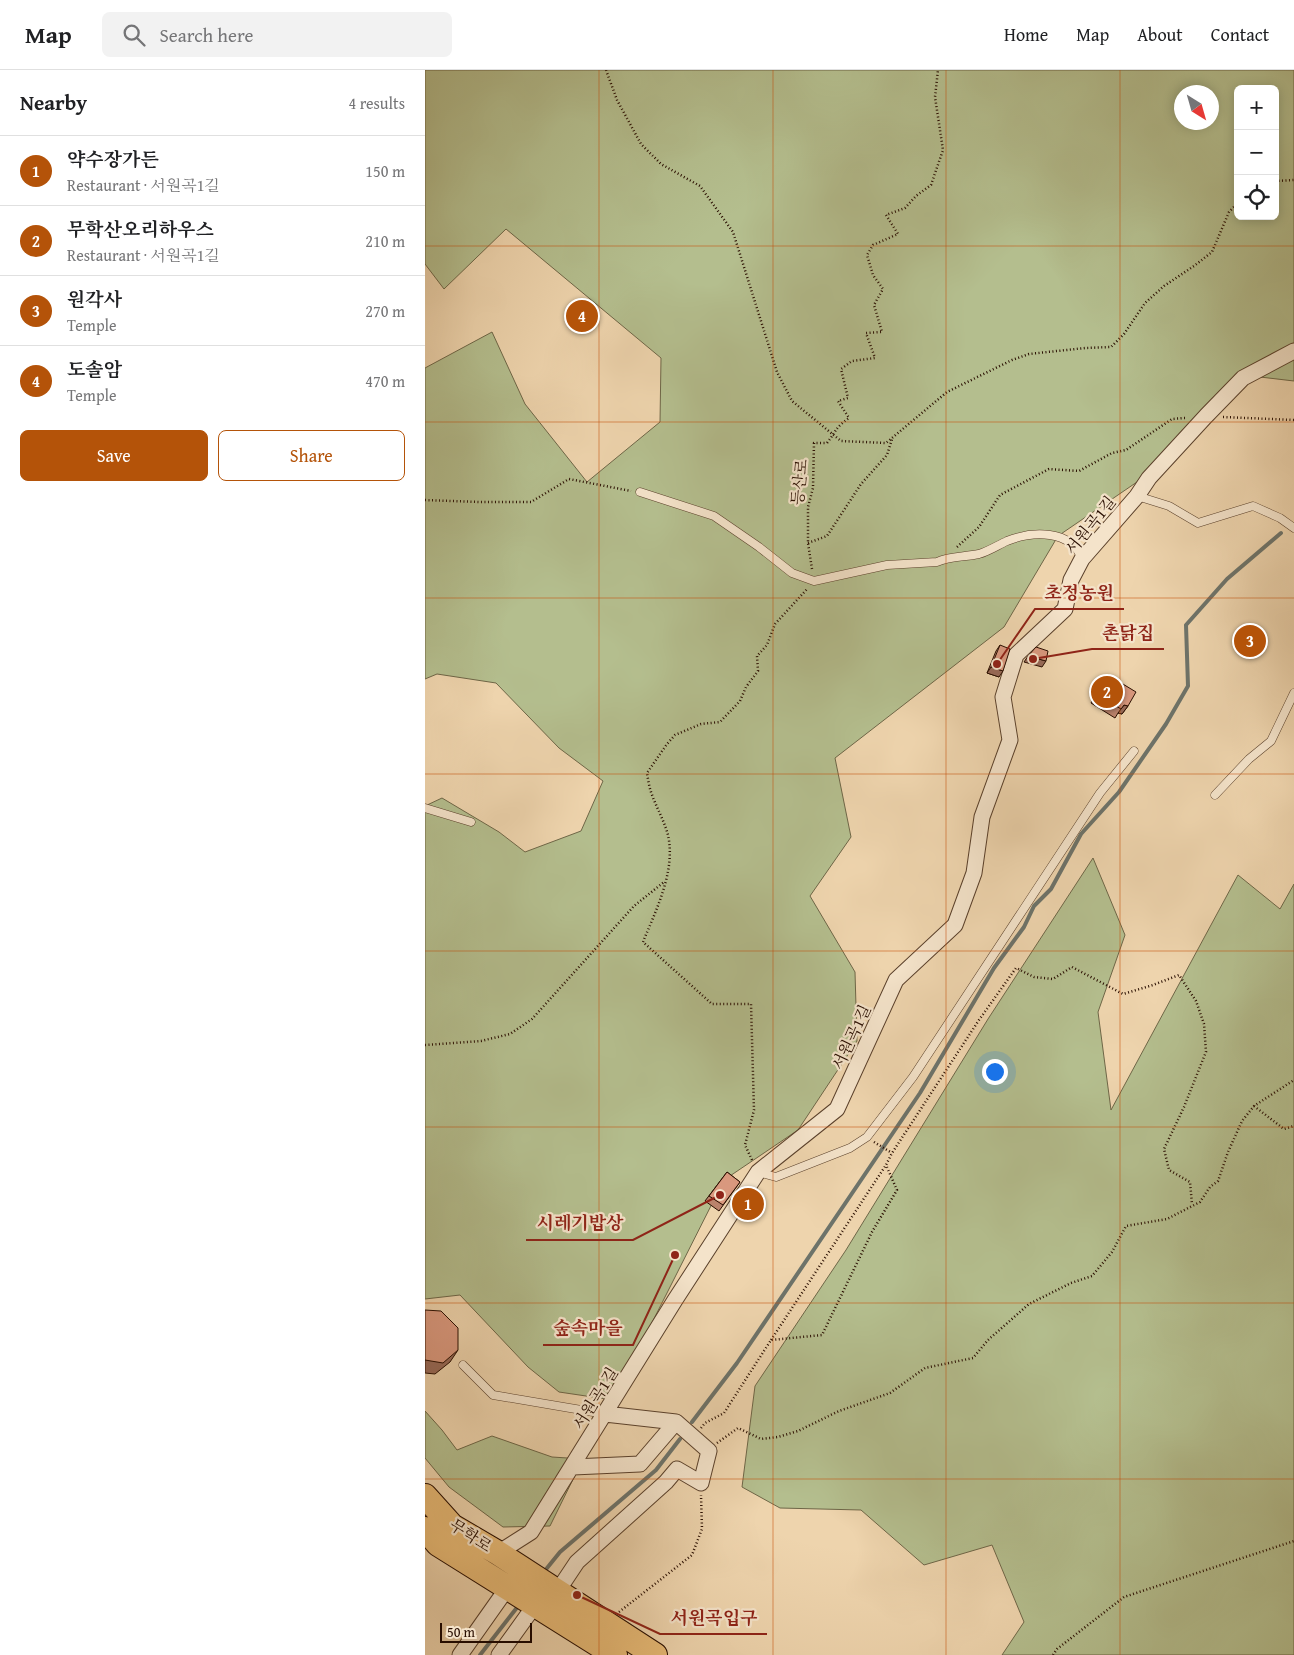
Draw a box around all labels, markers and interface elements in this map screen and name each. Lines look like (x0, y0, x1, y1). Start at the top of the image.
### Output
search box (102, 12, 452, 57)
text: Map (25, 17, 72, 52)
icon: search (120, 21, 148, 49)
text: Search here (160, 21, 253, 49)
text: Home (1004, 21, 1048, 48)
text: Map (1076, 21, 1109, 48)
text: About (1137, 21, 1183, 48)
text: Contact (1211, 21, 1269, 48)
north arrow (1174, 85, 1219, 130)
map controls (1234, 85, 1279, 220)
button: + (1234, 85, 1279, 130)
text: Nearby (20, 87, 87, 118)
text: 4 results (348, 91, 405, 115)
button: − (1234, 130, 1279, 175)
text: 약수장가든 (67, 145, 159, 173)
text: 1 (32, 159, 40, 183)
text: 150 m (365, 159, 405, 183)
text: Restaurant · 서원곡1길 (67, 173, 220, 197)
button: locate (1234, 175, 1279, 220)
text: 무학산오리하우스 (67, 215, 214, 243)
text: 2 (32, 229, 40, 253)
text: 210 m (365, 229, 405, 253)
text: Restaurant · 서원곡1길 (67, 243, 220, 267)
text: 원각사 (67, 285, 122, 313)
pin: 4 (566, 297, 598, 335)
text: 3 (32, 299, 40, 323)
text: 270 m (365, 299, 405, 323)
text: Temple (67, 313, 117, 337)
text: 도솔암 (67, 355, 122, 383)
text: 4 (32, 369, 40, 393)
text: 470 m (365, 369, 405, 393)
text: Temple (67, 383, 117, 407)
button: Save (20, 430, 208, 481)
button: Share (218, 430, 405, 481)
street label: 등산로 (785, 457, 813, 506)
street label: 서원곡1길 (1059, 490, 1121, 560)
callout: 초정농원 (1035, 576, 1124, 609)
text: 초정농원 (1044, 579, 1114, 606)
callout: 촌닭집 (1092, 616, 1164, 649)
text: 촌닭집 (1102, 619, 1154, 646)
pin: 3 (1234, 622, 1266, 660)
pin: 2 (1091, 673, 1123, 711)
street label: 서원곡1길 (825, 1000, 877, 1074)
your location (982, 1059, 1008, 1085)
pin: 1 (732, 1185, 764, 1223)
callout: 시레기밥상 (526, 1207, 633, 1240)
text: 시레기밥상 (537, 1209, 624, 1236)
callout: 숲속마을 (543, 1312, 633, 1345)
text: 숲속마을 (553, 1314, 623, 1341)
street label: 서원곡1길 (566, 1362, 624, 1434)
street label: 무학로 (445, 1512, 497, 1558)
callout: 서원곡입구 (660, 1601, 767, 1634)
text: 서원곡입구 (671, 1604, 758, 1631)
scale bar (440, 1620, 533, 1643)
text: 50 m (447, 1622, 475, 1642)

